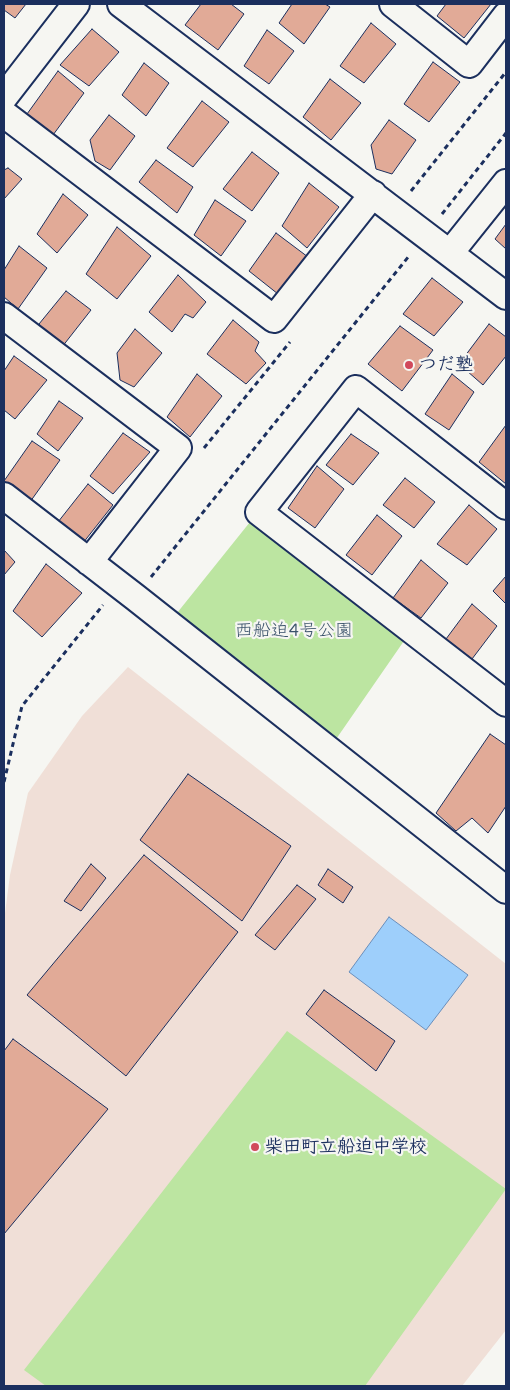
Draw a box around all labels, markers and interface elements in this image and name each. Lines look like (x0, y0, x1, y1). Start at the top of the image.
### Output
place label: つだ塾 (419, 354, 473, 376)
marker: つだ塾 (403, 359, 415, 371)
park label: 西船迫4号公園 (235, 620, 353, 642)
place label: 柴田町立船迫中学校 (265, 1136, 427, 1158)
marker: 柴田町立船迫中学校 (249, 1141, 261, 1153)

